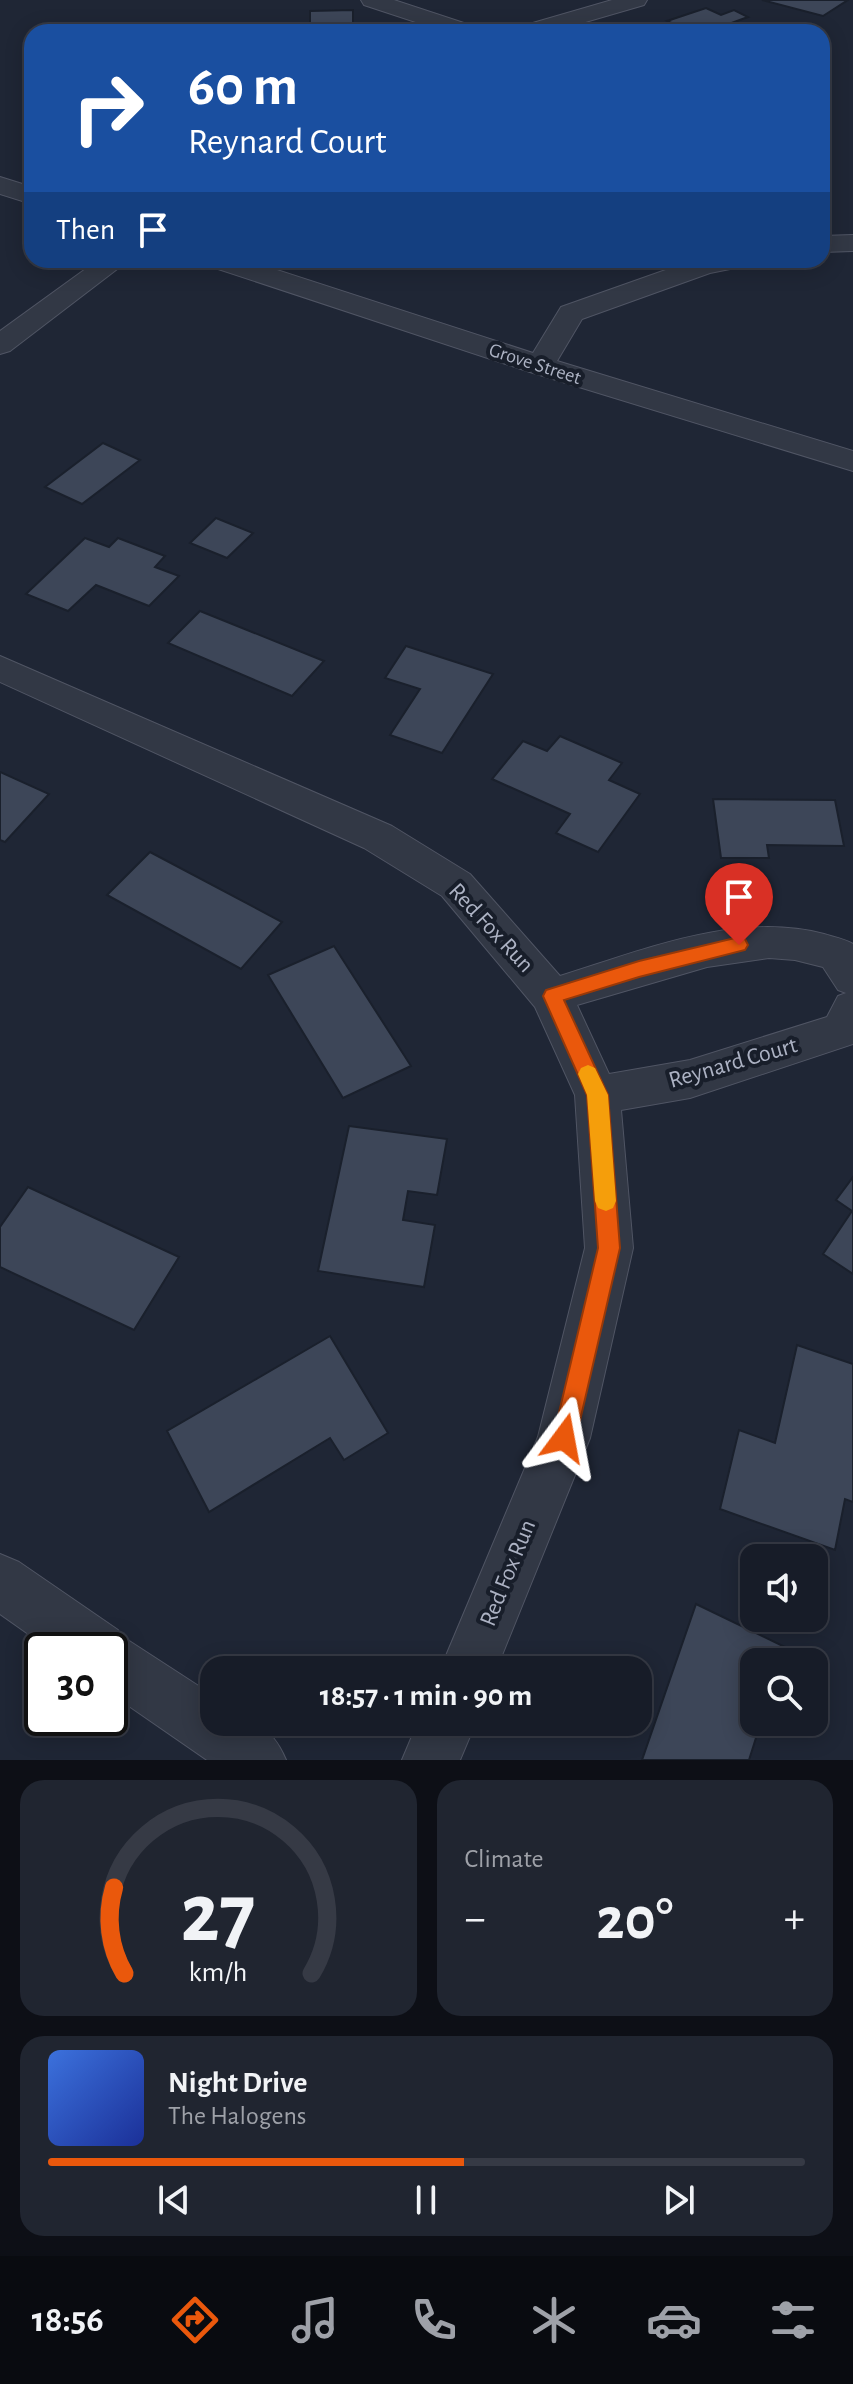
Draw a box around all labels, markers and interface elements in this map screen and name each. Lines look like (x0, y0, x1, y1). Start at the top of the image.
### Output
icon: right (56, 56, 160, 160)
text: 60 m (188, 59, 298, 115)
text: Reynard Court (188, 124, 386, 160)
icon: arrive (131, 208, 175, 252)
text: Then (56, 215, 115, 245)
street label: Grove Street (487, 340, 584, 388)
pin (705, 863, 773, 945)
icon: arrive (717, 875, 761, 919)
street label: Red Fox Run (444, 879, 538, 977)
street label: Reynard Court (666, 1033, 800, 1093)
position arrow (522, 1396, 606, 1480)
street label: Red Fox Run (476, 1516, 540, 1630)
map controls (740, 1544, 828, 1736)
button: sound (740, 1544, 828, 1632)
speed limit sign: 30 (24, 1632, 128, 1736)
button: search (740, 1648, 828, 1736)
text: 18:57 · 1 min · 90 m (320, 1681, 532, 1711)
text: Climate (465, 1846, 543, 1872)
text: 27 (181, 1873, 256, 1957)
text: 20° (596, 1890, 673, 1950)
text: − (465, 1897, 486, 1941)
text: + (784, 1897, 805, 1941)
text: km/h (189, 1958, 248, 1987)
text: Night Drive (168, 2068, 307, 2098)
text: The Halogens (168, 2103, 306, 2129)
icon: previous (152, 2178, 196, 2222)
icon: pause (404, 2178, 448, 2222)
icon: next (657, 2178, 701, 2222)
icon: directions (167, 2292, 223, 2348)
icon: music (287, 2292, 343, 2348)
icon: phone (406, 2292, 462, 2348)
icon: climate (526, 2292, 582, 2348)
icon: car (646, 2292, 702, 2348)
icon: filters (765, 2292, 821, 2348)
text: 18:56 (32, 2302, 104, 2338)

